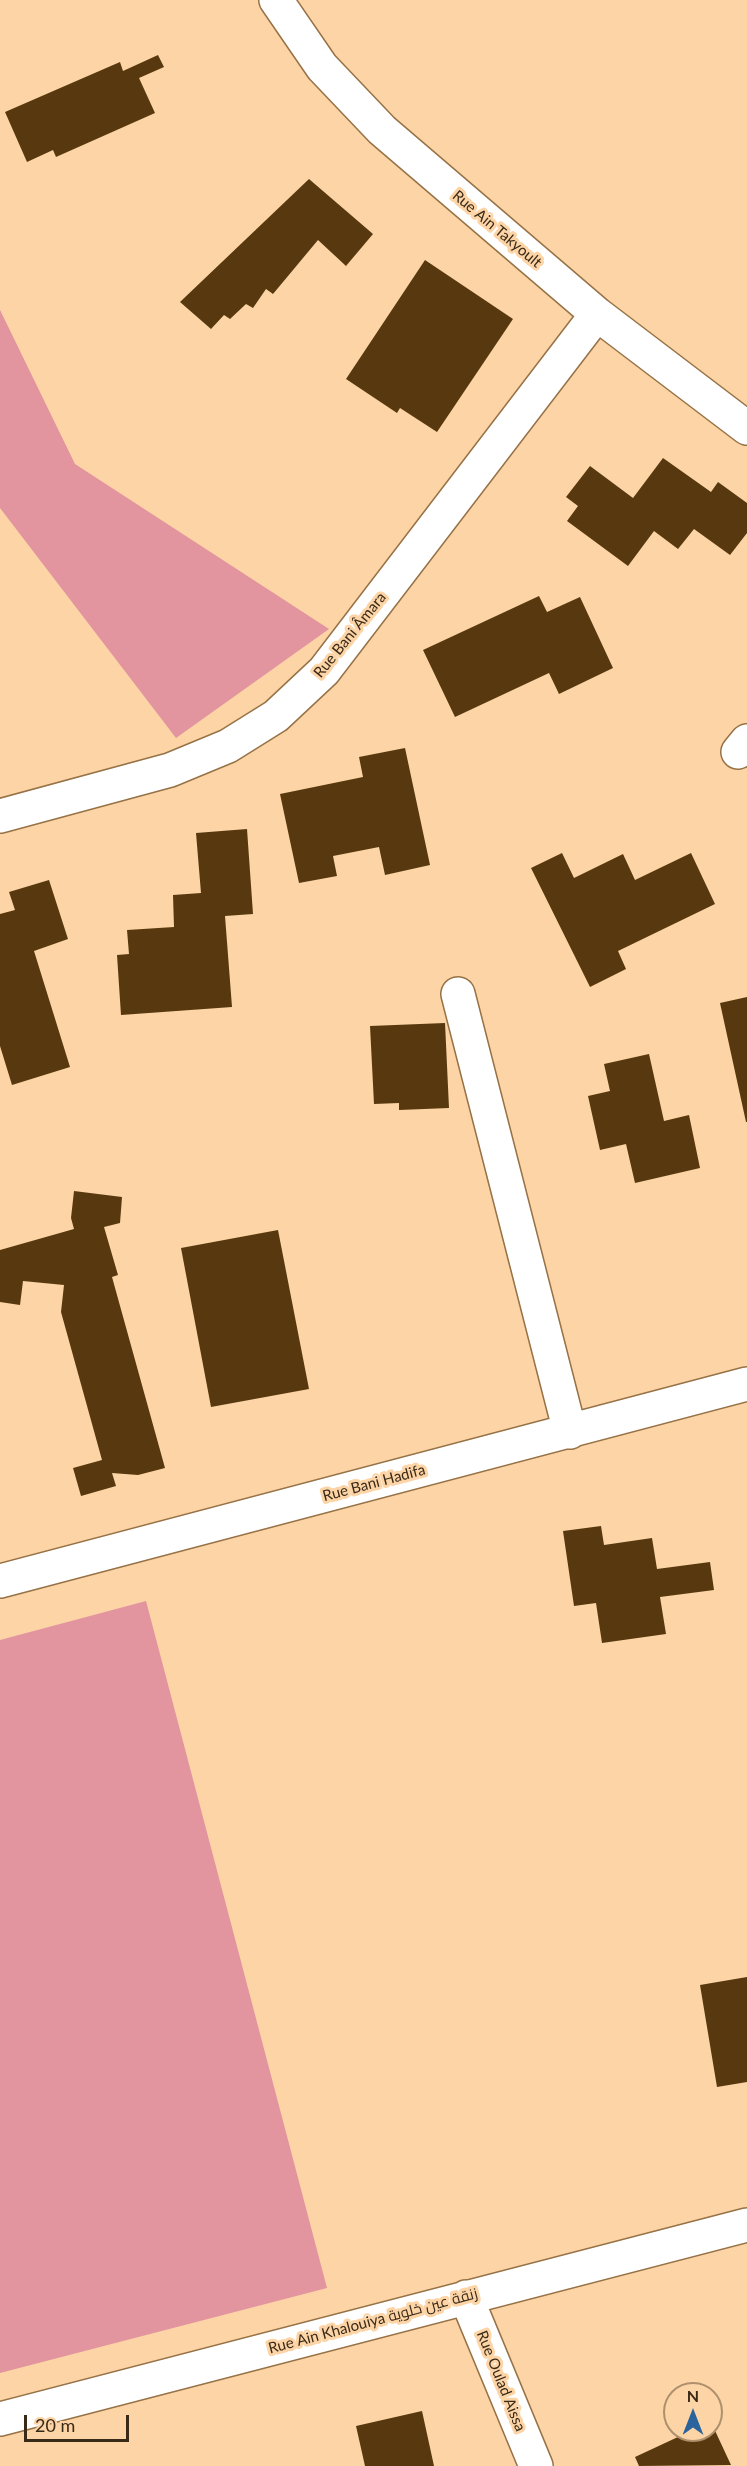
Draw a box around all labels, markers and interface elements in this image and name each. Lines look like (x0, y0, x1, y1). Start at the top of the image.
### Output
street label: Rue Ain Takyoult (449, 187, 545, 271)
street label: Rue Bani Âmara (310, 589, 390, 681)
street label: Rue Bani Hadifa (321, 1461, 427, 1505)
street label: Rue Ain Khalouiya زنقة عين خلوية (266, 2284, 480, 2358)
street label: Rue Oulad Aissa (473, 2328, 529, 2434)
north arrow (663, 2382, 723, 2442)
text: N (687, 2386, 699, 2405)
scale bar (27, 2403, 132, 2441)
text: 20 m (35, 2414, 75, 2436)

